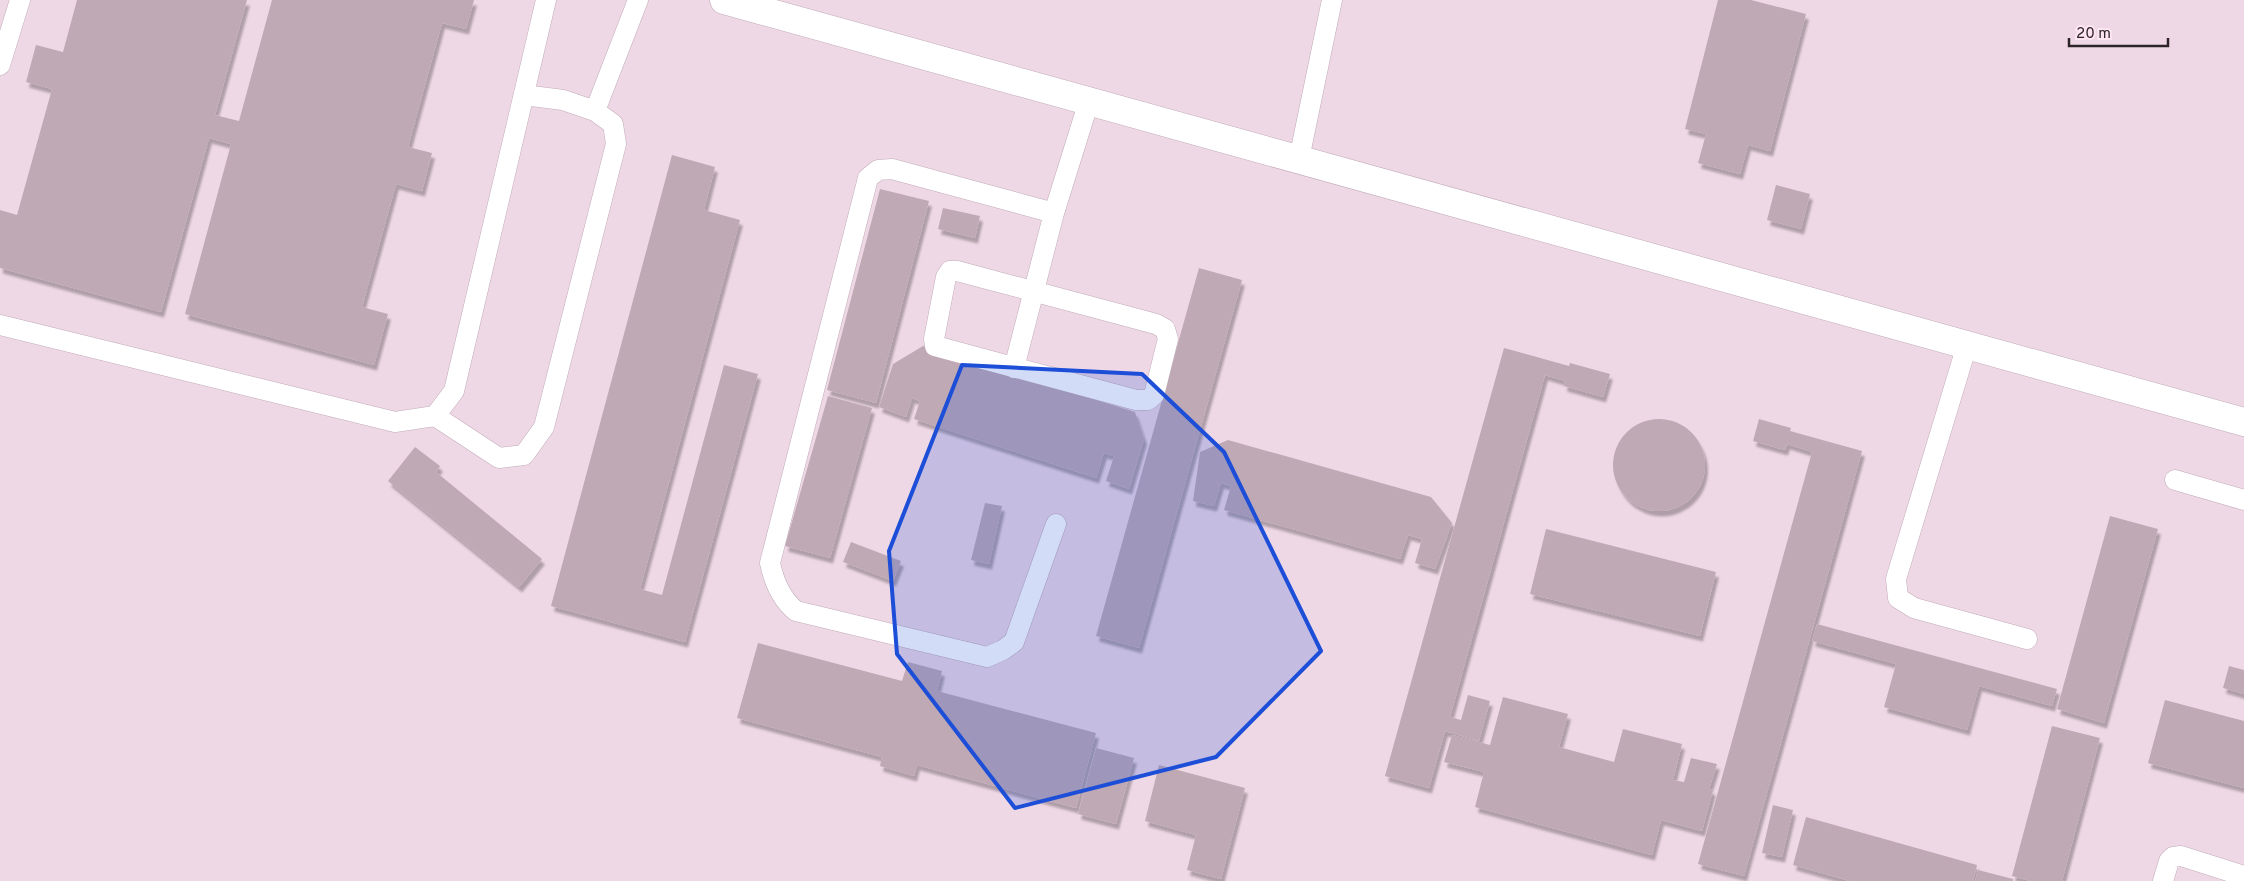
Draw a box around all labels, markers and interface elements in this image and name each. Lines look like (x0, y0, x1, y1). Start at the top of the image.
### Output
scale bar (2069, 15, 2168, 47)
text: 20 m (2076, 25, 2111, 44)

